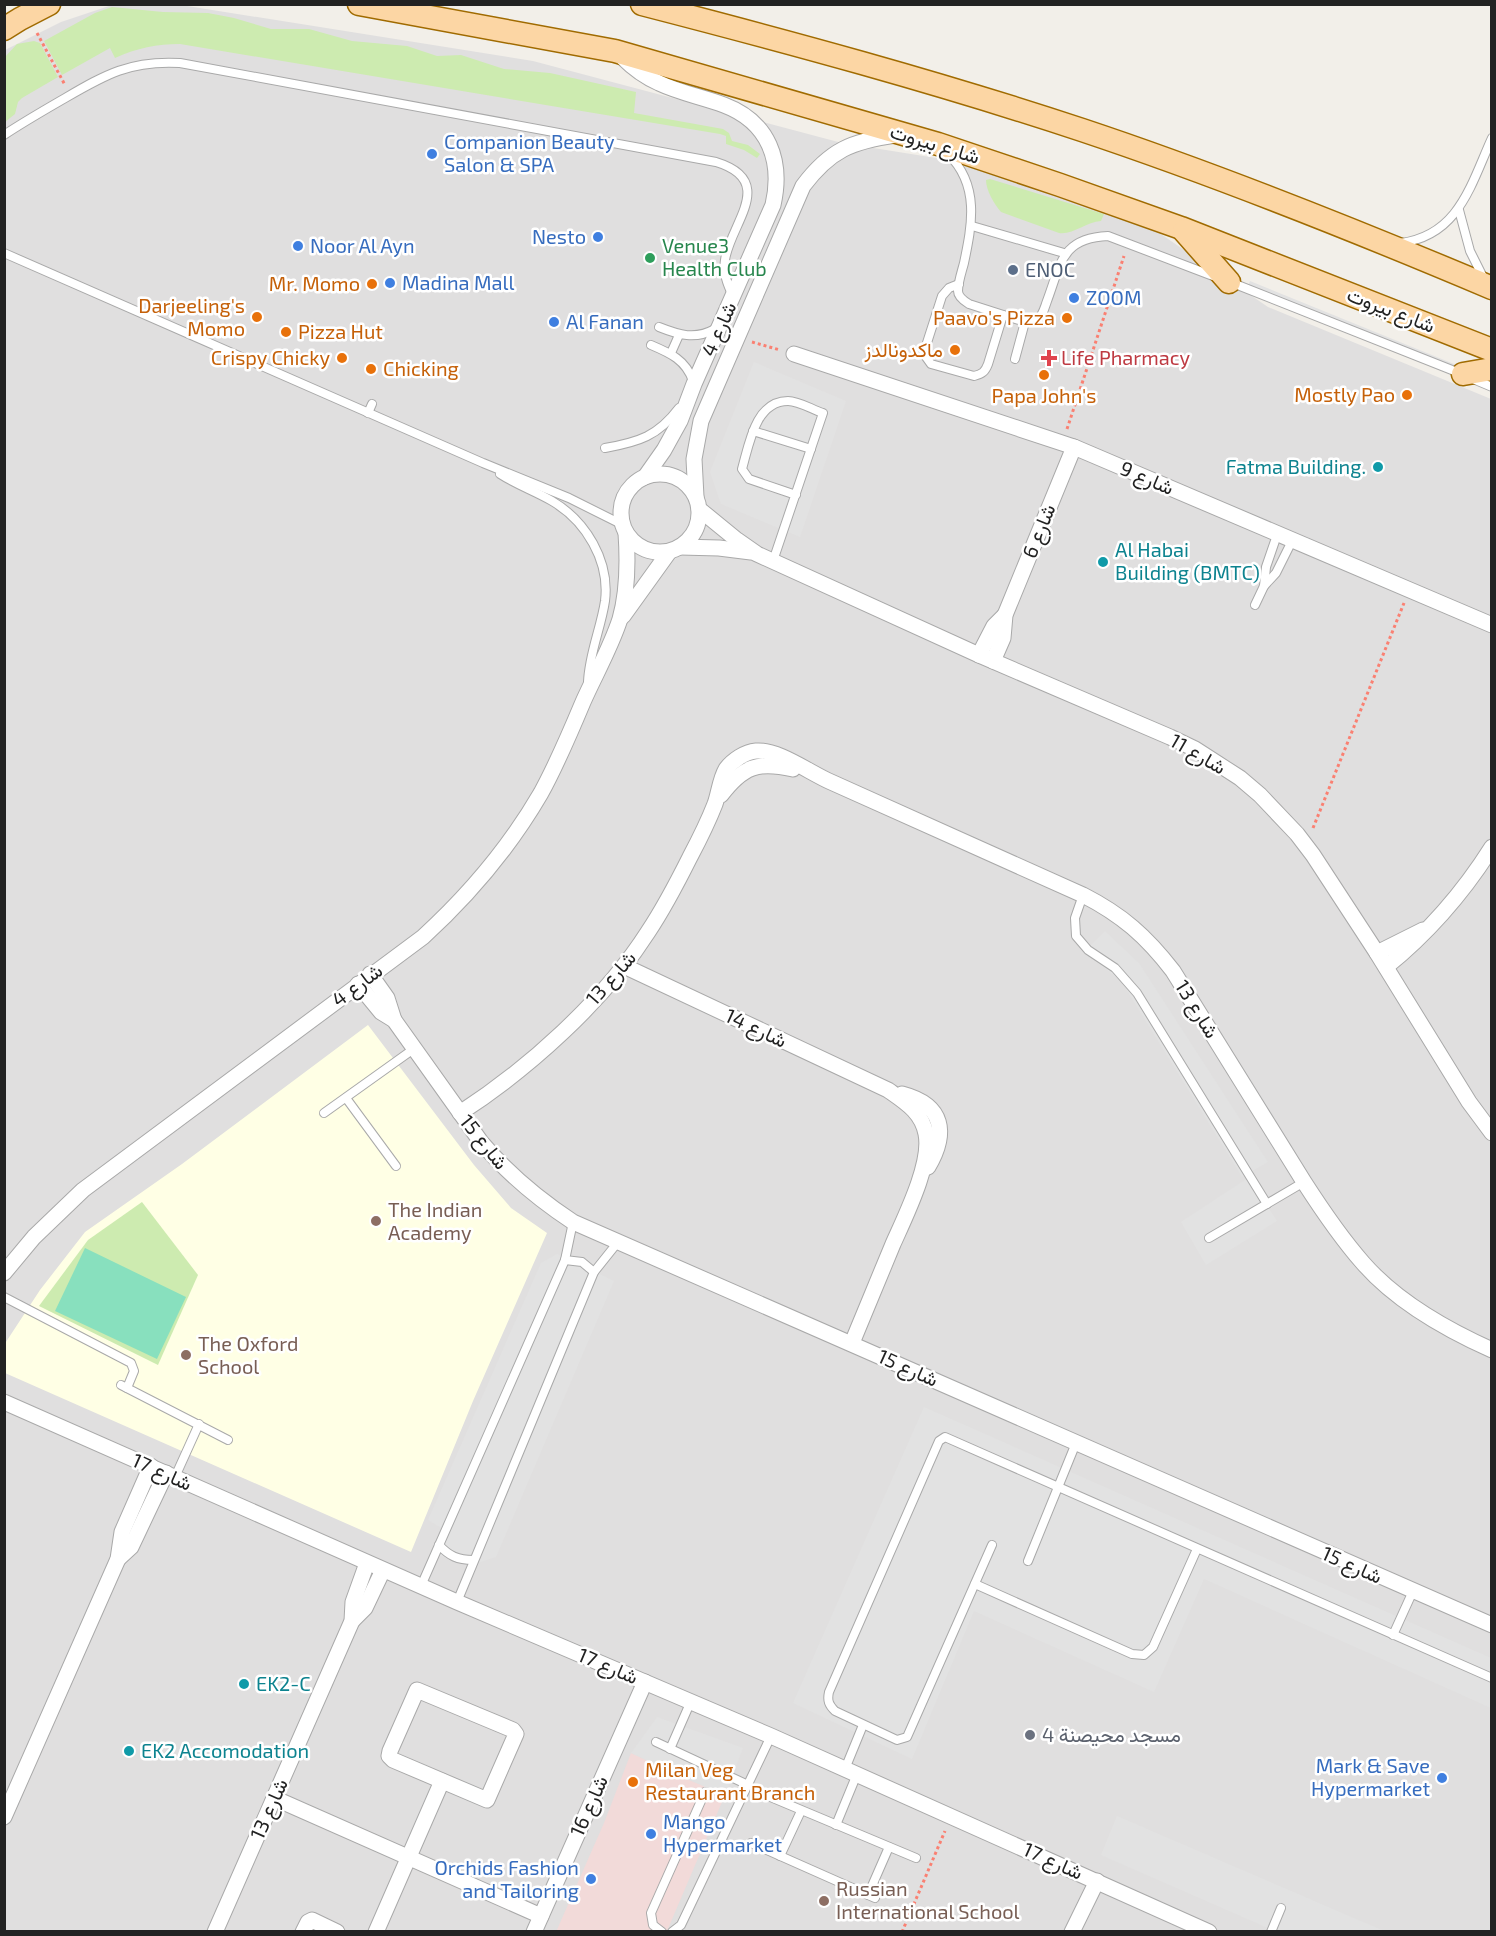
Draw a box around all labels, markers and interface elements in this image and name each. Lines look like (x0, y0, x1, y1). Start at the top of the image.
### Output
street label: شارع بيروت (887, 118, 983, 171)
place label: Companion Beauty Salon & SPA (444, 129, 615, 176)
marker: Companion Beauty Salon & SPA (425, 147, 439, 161)
place label: Nesto (532, 224, 586, 248)
marker: Nesto (591, 230, 605, 244)
place label: Noor Al Ayn (310, 233, 415, 257)
place label: Venue3 Health Club (662, 233, 767, 280)
marker: Noor Al Ayn (291, 239, 305, 253)
marker: Venue3 Health Club (643, 251, 657, 265)
place label: ENOC (1025, 257, 1075, 281)
marker: ENOC (1006, 263, 1020, 277)
place label: Madina Mall (402, 270, 514, 294)
place label: Mr. Momo (269, 271, 360, 295)
marker: Madina Mall (383, 276, 397, 290)
marker: Mr. Momo (365, 277, 379, 291)
street label: شارع بيروت (1343, 281, 1439, 340)
place label: ZOOM (1086, 285, 1141, 309)
marker: ZOOM (1067, 291, 1081, 305)
place label: Darjeeling's Momo (138, 293, 245, 340)
street label: شارع 4 (696, 298, 743, 361)
place label: Paavo's Pizza (933, 305, 1055, 329)
place label: Al Fanan (566, 309, 644, 333)
marker: Darjeeling's Momo (250, 310, 264, 324)
marker: Paavo's Pizza (1060, 311, 1074, 325)
marker: Al Fanan (547, 315, 561, 329)
place label: Pizza Hut (298, 319, 383, 343)
marker: Pizza Hut (279, 325, 293, 339)
place label: ماكدونالدز (864, 337, 943, 363)
marker: ماكدونالدز (948, 343, 962, 357)
place label: Crispy Chicky (211, 345, 330, 369)
place label: Life Pharmacy (1061, 345, 1191, 369)
marker: Crispy Chicky (335, 351, 349, 365)
marker: Life Pharmacy (1042, 351, 1056, 365)
place label: Chicking (383, 356, 459, 380)
marker: Chicking (364, 362, 378, 376)
marker: Papa John's (1037, 368, 1051, 382)
place label: Mostly Pao (1294, 382, 1395, 406)
place label: Papa John's (992, 383, 1096, 407)
marker: Mostly Pao (1400, 388, 1414, 402)
place label: Fatma Building. (1226, 454, 1366, 478)
street label: شارع 9 (1116, 455, 1178, 502)
marker: Fatma Building. (1371, 460, 1385, 474)
street label: شارع 6 (1016, 500, 1062, 562)
place label: Al Habai Building (BMTC) (1115, 537, 1260, 584)
marker: Al Habai Building (BMTC) (1096, 555, 1110, 569)
street label: شارع 11 (1165, 728, 1231, 781)
street label: شارع 13 (580, 945, 642, 1011)
street label: شارع 4 (326, 957, 388, 1013)
street label: شارع 13 (1168, 975, 1225, 1043)
street label: شارع 14 (721, 1002, 791, 1054)
street label: شارع 15 (453, 1109, 514, 1175)
place label: The Indian Academy (388, 1197, 482, 1244)
marker: The Indian Academy (369, 1214, 383, 1228)
place label: The Oxford School (198, 1331, 298, 1378)
street label: شارع 15 (873, 1343, 942, 1394)
marker: The Oxford School (179, 1348, 193, 1362)
street label: شارع 17 (128, 1447, 196, 1498)
street label: شارع 15 (1317, 1540, 1386, 1591)
street label: شارع 17 (574, 1642, 642, 1691)
place label: EK2-C (256, 1671, 311, 1695)
marker: EK2-C (237, 1677, 251, 1691)
place label: مسجد محيصنة 4 (1042, 1722, 1181, 1747)
marker: مسجد محيصنة 4 (1023, 1728, 1037, 1742)
place label: EK2 Accomodation (141, 1738, 309, 1762)
marker: EK2 Accomodation (122, 1744, 136, 1758)
place label: Mark & Save Hypermarket (1311, 1753, 1430, 1800)
place label: Milan Veg Restaurant Branch (645, 1757, 815, 1804)
street label: شارع 16 (564, 1771, 615, 1841)
marker: Mark & Save Hypermarket (1435, 1771, 1449, 1785)
street label: شارع 13 (244, 1775, 295, 1844)
marker: Milan Veg Restaurant Branch (626, 1775, 640, 1789)
place label: Mango Hypermarket (663, 1809, 782, 1856)
marker: Mango Hypermarket (644, 1827, 658, 1841)
street label: شارع 17 (1019, 1836, 1087, 1887)
place label: Orchids Fashion and Tailoring (434, 1855, 579, 1902)
marker: Orchids Fashion and Tailoring (584, 1872, 598, 1886)
place label: Russian International School (836, 1876, 1020, 1923)
marker: Russian International School (817, 1894, 831, 1908)

